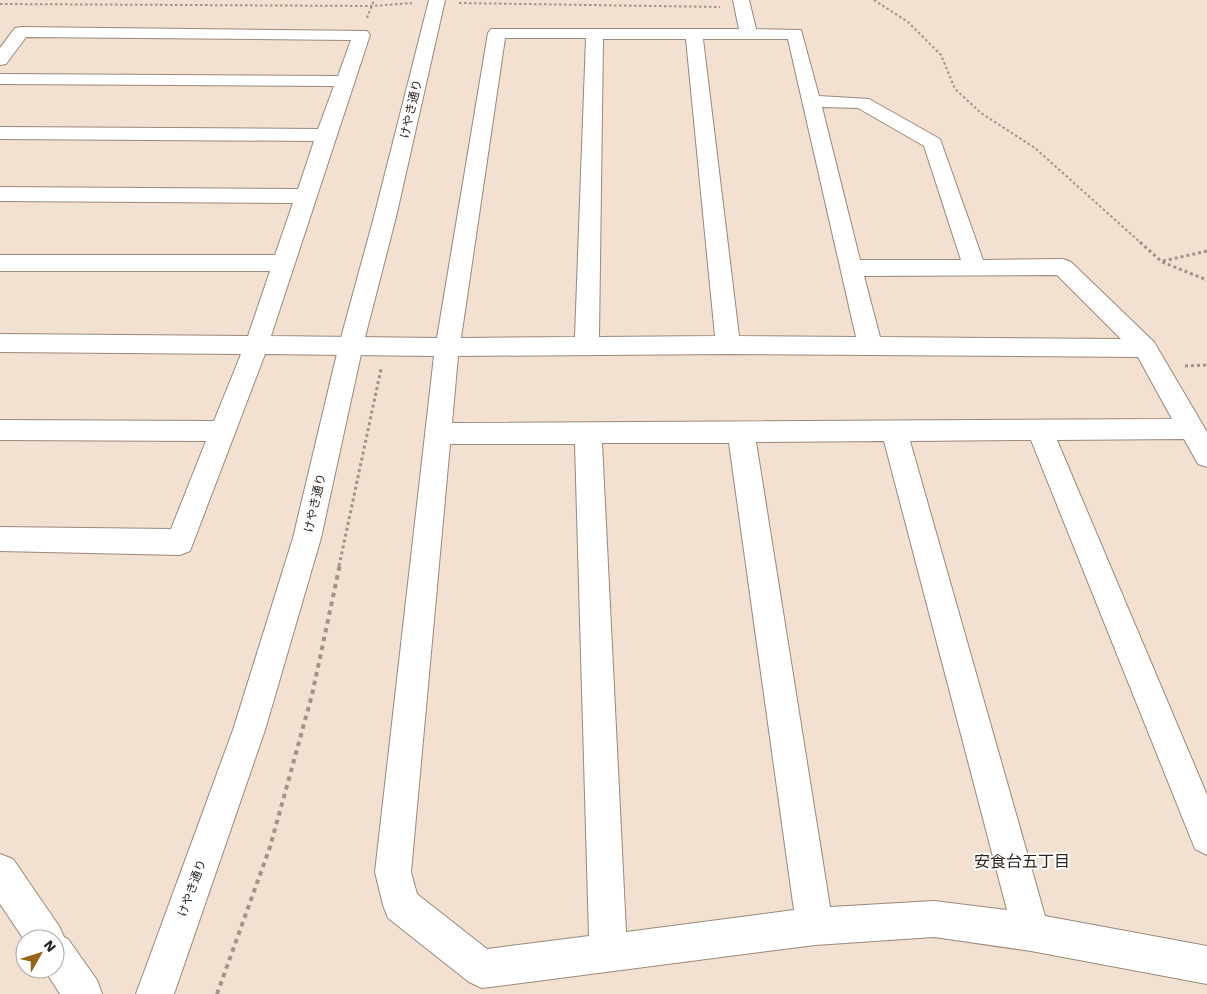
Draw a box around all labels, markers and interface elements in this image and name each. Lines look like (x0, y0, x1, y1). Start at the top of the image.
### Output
street label: けやき通り (397, 78, 425, 140)
street label: けやき通り (301, 472, 329, 534)
district label: 安食台五丁目 (974, 852, 1070, 871)
street label: けやき通り (175, 857, 209, 919)
north arrow (15, 929, 65, 979)
text: N (41, 937, 60, 955)

